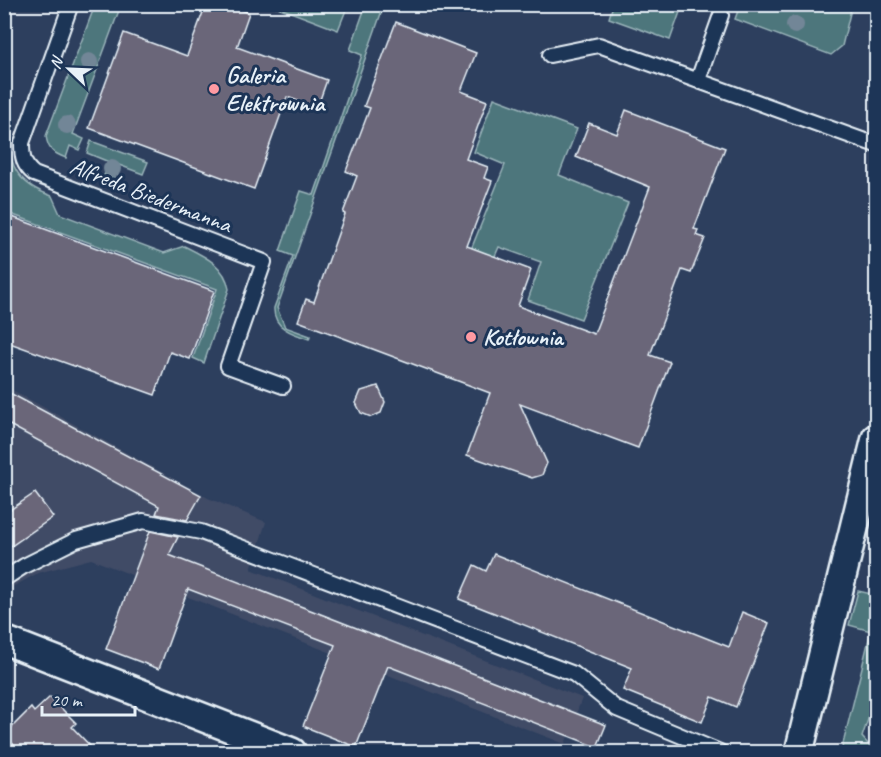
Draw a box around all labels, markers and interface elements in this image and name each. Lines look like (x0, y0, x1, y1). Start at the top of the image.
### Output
north arrow (39, 39, 99, 99)
text: N (45, 52, 68, 72)
place label: Galeria Elektrownia (226, 60, 326, 118)
marker: Galeria Elektrownia (207, 82, 221, 96)
street label: Alfreda Biedermanna (66, 150, 237, 240)
place label: Kotłownia (483, 322, 565, 352)
marker: Kotłownia (464, 330, 478, 344)
scale bar (42, 679, 135, 717)
text: 20 m (51, 689, 84, 711)

